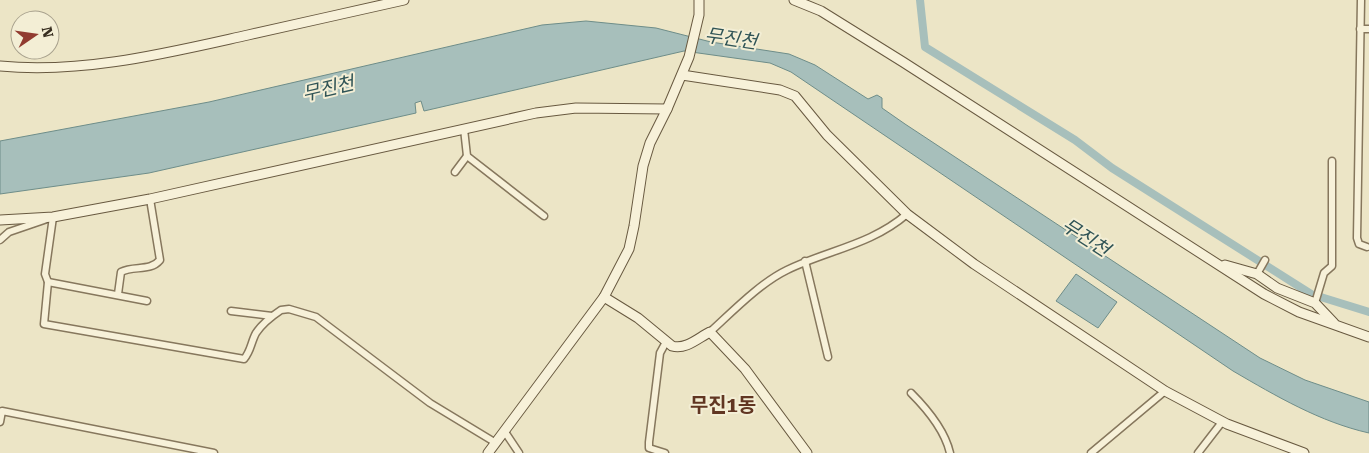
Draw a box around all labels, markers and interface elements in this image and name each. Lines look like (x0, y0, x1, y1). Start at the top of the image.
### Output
north arrow (10, 10, 60, 60)
water label: 무진천 (703, 23, 760, 54)
text: N (39, 25, 57, 39)
water label: 무진천 (300, 71, 358, 106)
water label: 무진천 (1057, 213, 1115, 262)
district label: 무진1동 (690, 393, 756, 417)

